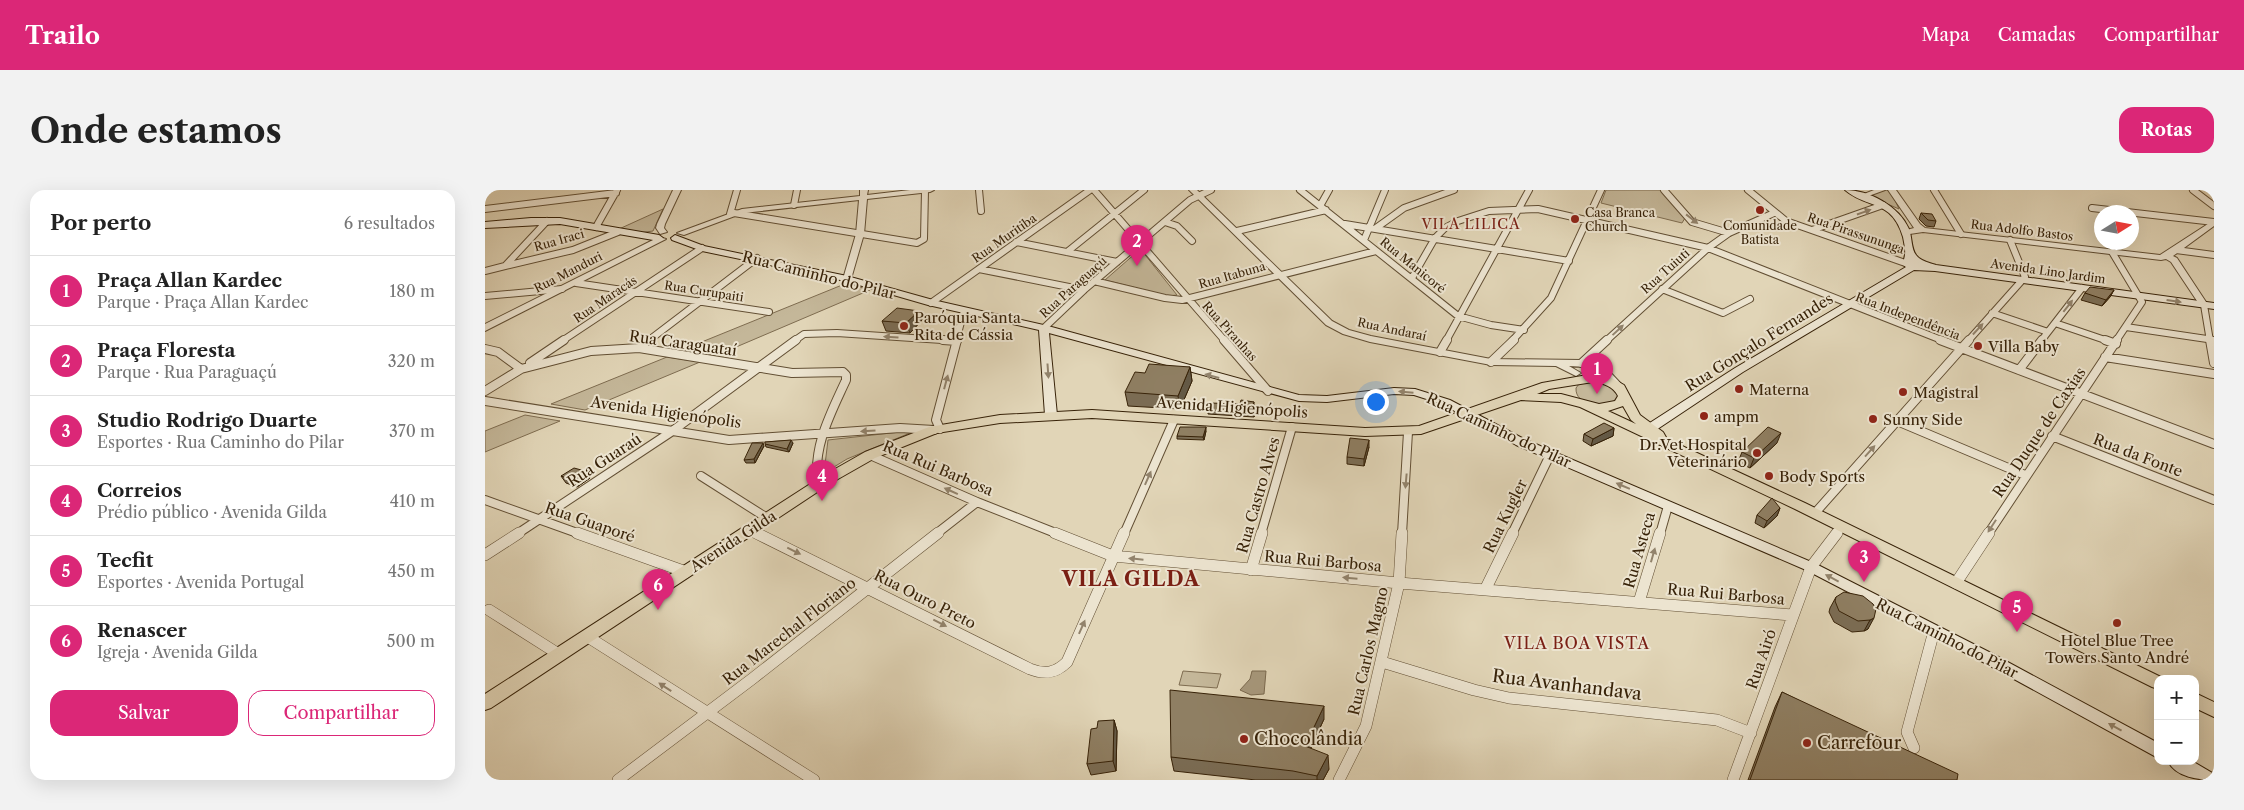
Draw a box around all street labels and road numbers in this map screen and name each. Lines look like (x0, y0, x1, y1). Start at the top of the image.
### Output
street label: Rua Pirassununga (1806, 209, 1907, 257)
street label: Rua Muritiba (969, 210, 1040, 266)
street label: Rua Adolfo Bastos (1970, 216, 2074, 244)
street label: Rua Iraci (532, 226, 586, 254)
street label: Rua Manicoré (1377, 234, 1449, 296)
street label: Rua Tuiuti (1638, 245, 1693, 297)
street label: Rua Caminho do Pilar (740, 247, 898, 303)
street label: Rua Manduri (531, 248, 605, 296)
street label: Rua Paraguaçú (1037, 253, 1110, 321)
street label: Avenida Lino Jardim (1989, 255, 2106, 286)
street label: Rua Itabuna (1197, 258, 1268, 292)
street label: Rua Maracás (571, 272, 639, 326)
street label: Rua Curupaiti (663, 277, 745, 305)
street label: Rua Gonçalo Fernandes (1682, 289, 1836, 395)
street label: Rua Independência (1853, 289, 1963, 343)
street label: Rua Piranhas (1199, 298, 1261, 364)
street label: Rua Andaraí (1356, 314, 1428, 344)
street label: Rua Caraguataí (628, 326, 738, 360)
street label: Rua Duque de Caxias (1988, 363, 2090, 501)
street label: Rua Caminho do Pilar (1424, 388, 1575, 472)
street label: Avenida Higienópolis (588, 392, 743, 432)
street label: Avenida Higienópolis (1155, 392, 1308, 422)
street label: Rua Guaraú (563, 429, 645, 491)
street label: Rua da Fonte (2091, 429, 2185, 481)
street label: Rua Castro Alves (1232, 435, 1284, 555)
street label: Rua Rui Barbosa (880, 436, 996, 500)
street label: Rua Kugler (1479, 475, 1531, 556)
street label: Rua Guaporé (542, 498, 638, 546)
street label: Avenida Gilda (685, 506, 780, 577)
street label: Rua Asteca (1619, 510, 1659, 590)
street label: Rua Rui Barbosa (1263, 546, 1383, 576)
street label: Rua Ouro Preto (871, 565, 979, 633)
street label: Rua Marechal Floriano (719, 573, 859, 689)
street label: Rua Rui Barbosa (1666, 579, 1786, 609)
street label: Rua Carlos Magno (1344, 585, 1392, 717)
street label: Rua Caminho do Pilar (1873, 594, 2022, 683)
street label: Rua Airó (1742, 626, 1780, 692)
street label: Rua Avanhandava (1491, 665, 1644, 705)

